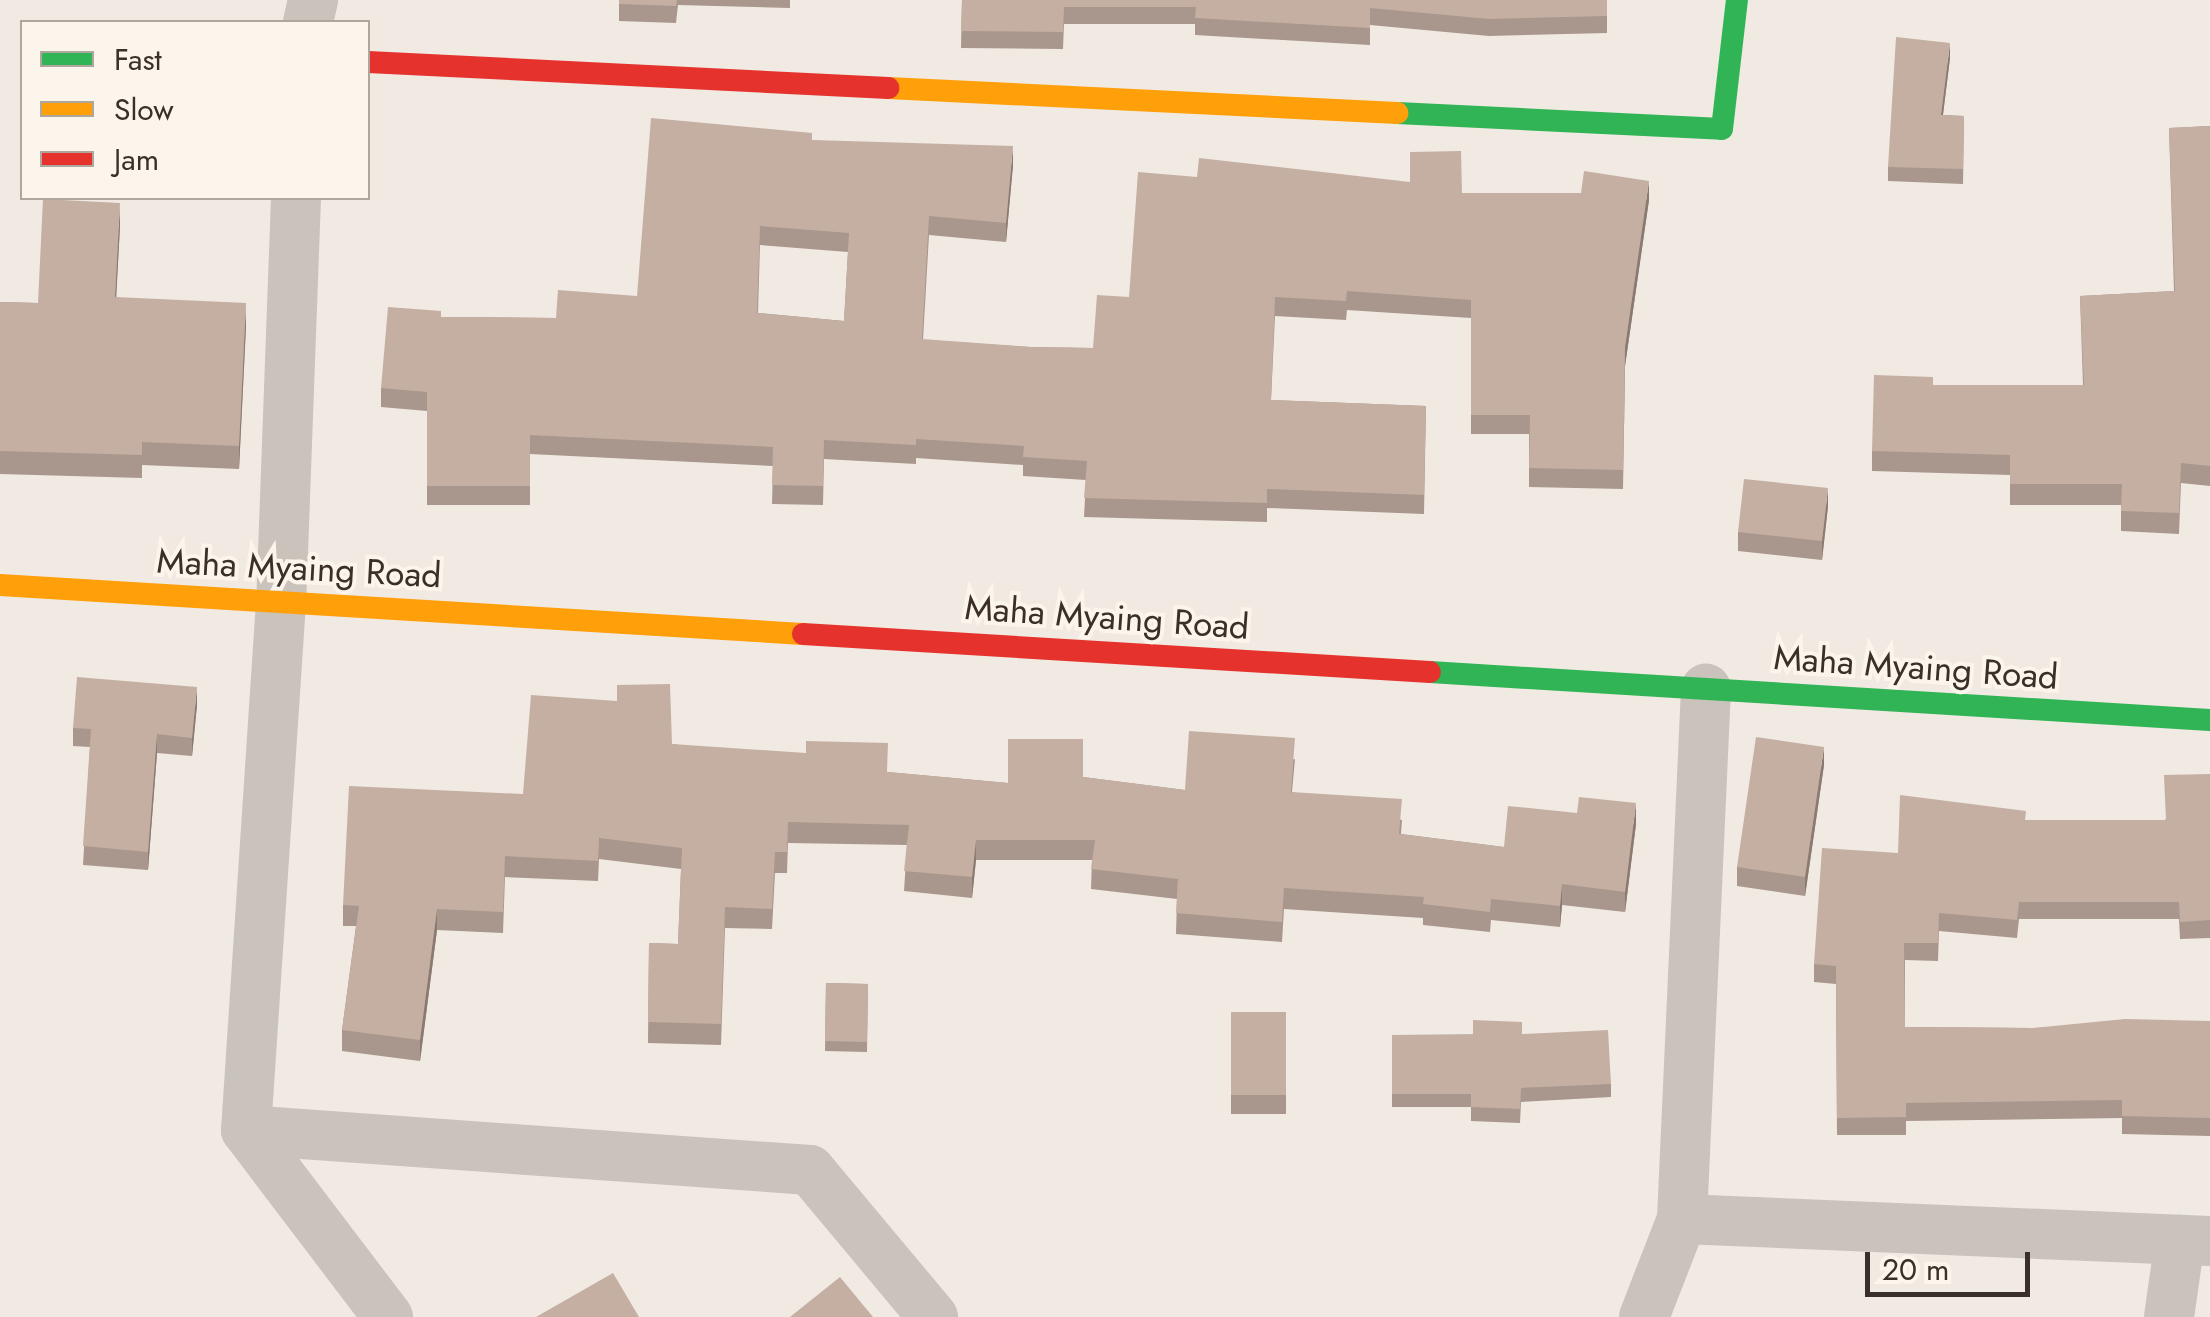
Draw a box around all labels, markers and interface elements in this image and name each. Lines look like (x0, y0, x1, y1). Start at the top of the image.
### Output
legend (20, 20, 370, 200)
text: Fast (114, 38, 162, 81)
text: Slow (114, 88, 174, 131)
text: Jam (114, 138, 159, 181)
street label: Maha Myaing Road (156, 540, 442, 596)
street label: Maha Myaing Road (963, 586, 1251, 648)
street label: Maha Myaing Road (1772, 636, 2060, 698)
scale bar (1870, 1232, 2035, 1294)
text: 20 m (1882, 1248, 1949, 1291)

